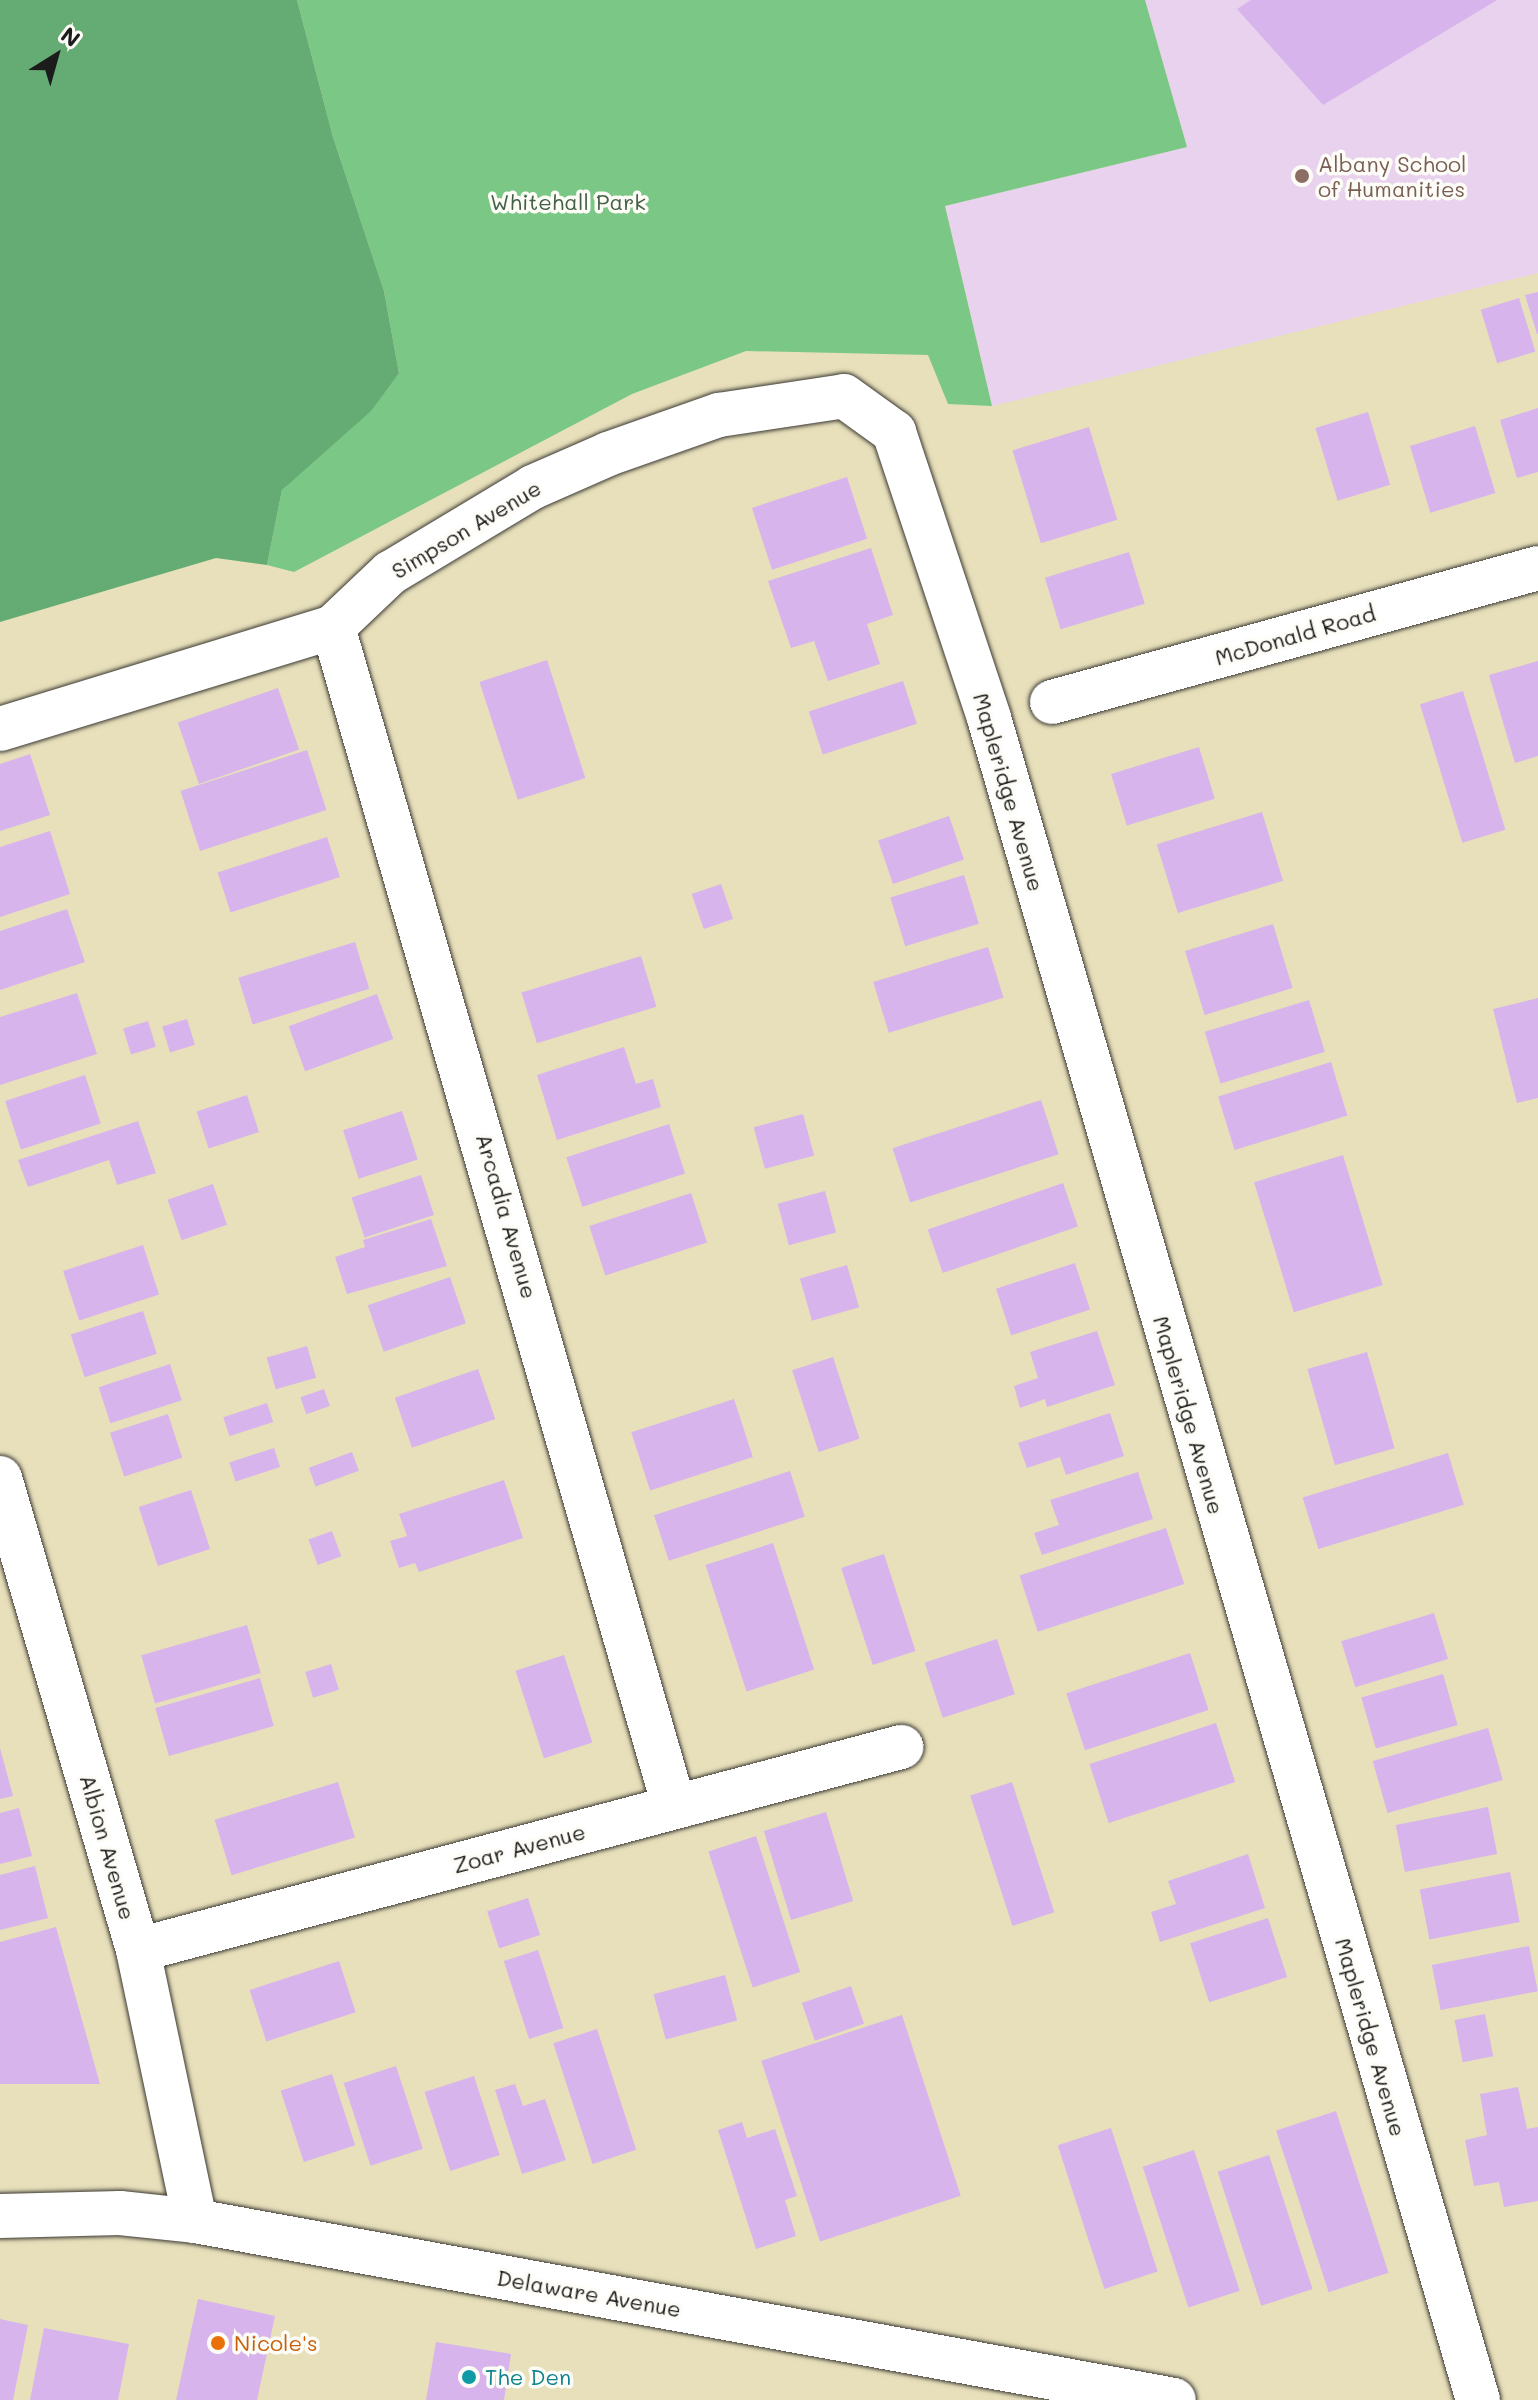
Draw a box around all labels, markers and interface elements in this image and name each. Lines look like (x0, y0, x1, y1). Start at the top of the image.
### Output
north arrow (16, 16, 96, 96)
text: N (55, 20, 86, 53)
place label: Albany School of Humanities (1318, 150, 1467, 202)
marker: Albany School of Humanities (1293, 167, 1311, 185)
park label: Whitehall Park (490, 189, 646, 215)
street label: Simpson Avenue (387, 474, 545, 584)
street label: McDonald Road (1212, 599, 1378, 671)
street label: Mapleridge Avenue (968, 690, 1050, 894)
street label: Arcadia Avenue (471, 1130, 543, 1302)
street label: Mapleridge Avenue (1148, 1313, 1230, 1517)
street label: Albion Avenue (75, 1771, 141, 1923)
street label: Zoar Avenue (450, 1818, 588, 1878)
street label: Mapleridge Avenue (1330, 1935, 1412, 2139)
street label: Delaware Avenue (495, 2264, 683, 2322)
place label: Nicole's (234, 2330, 318, 2356)
marker: Nicole's (209, 2334, 227, 2352)
place label: The Den (485, 2364, 571, 2390)
marker: The Den (460, 2368, 478, 2386)

